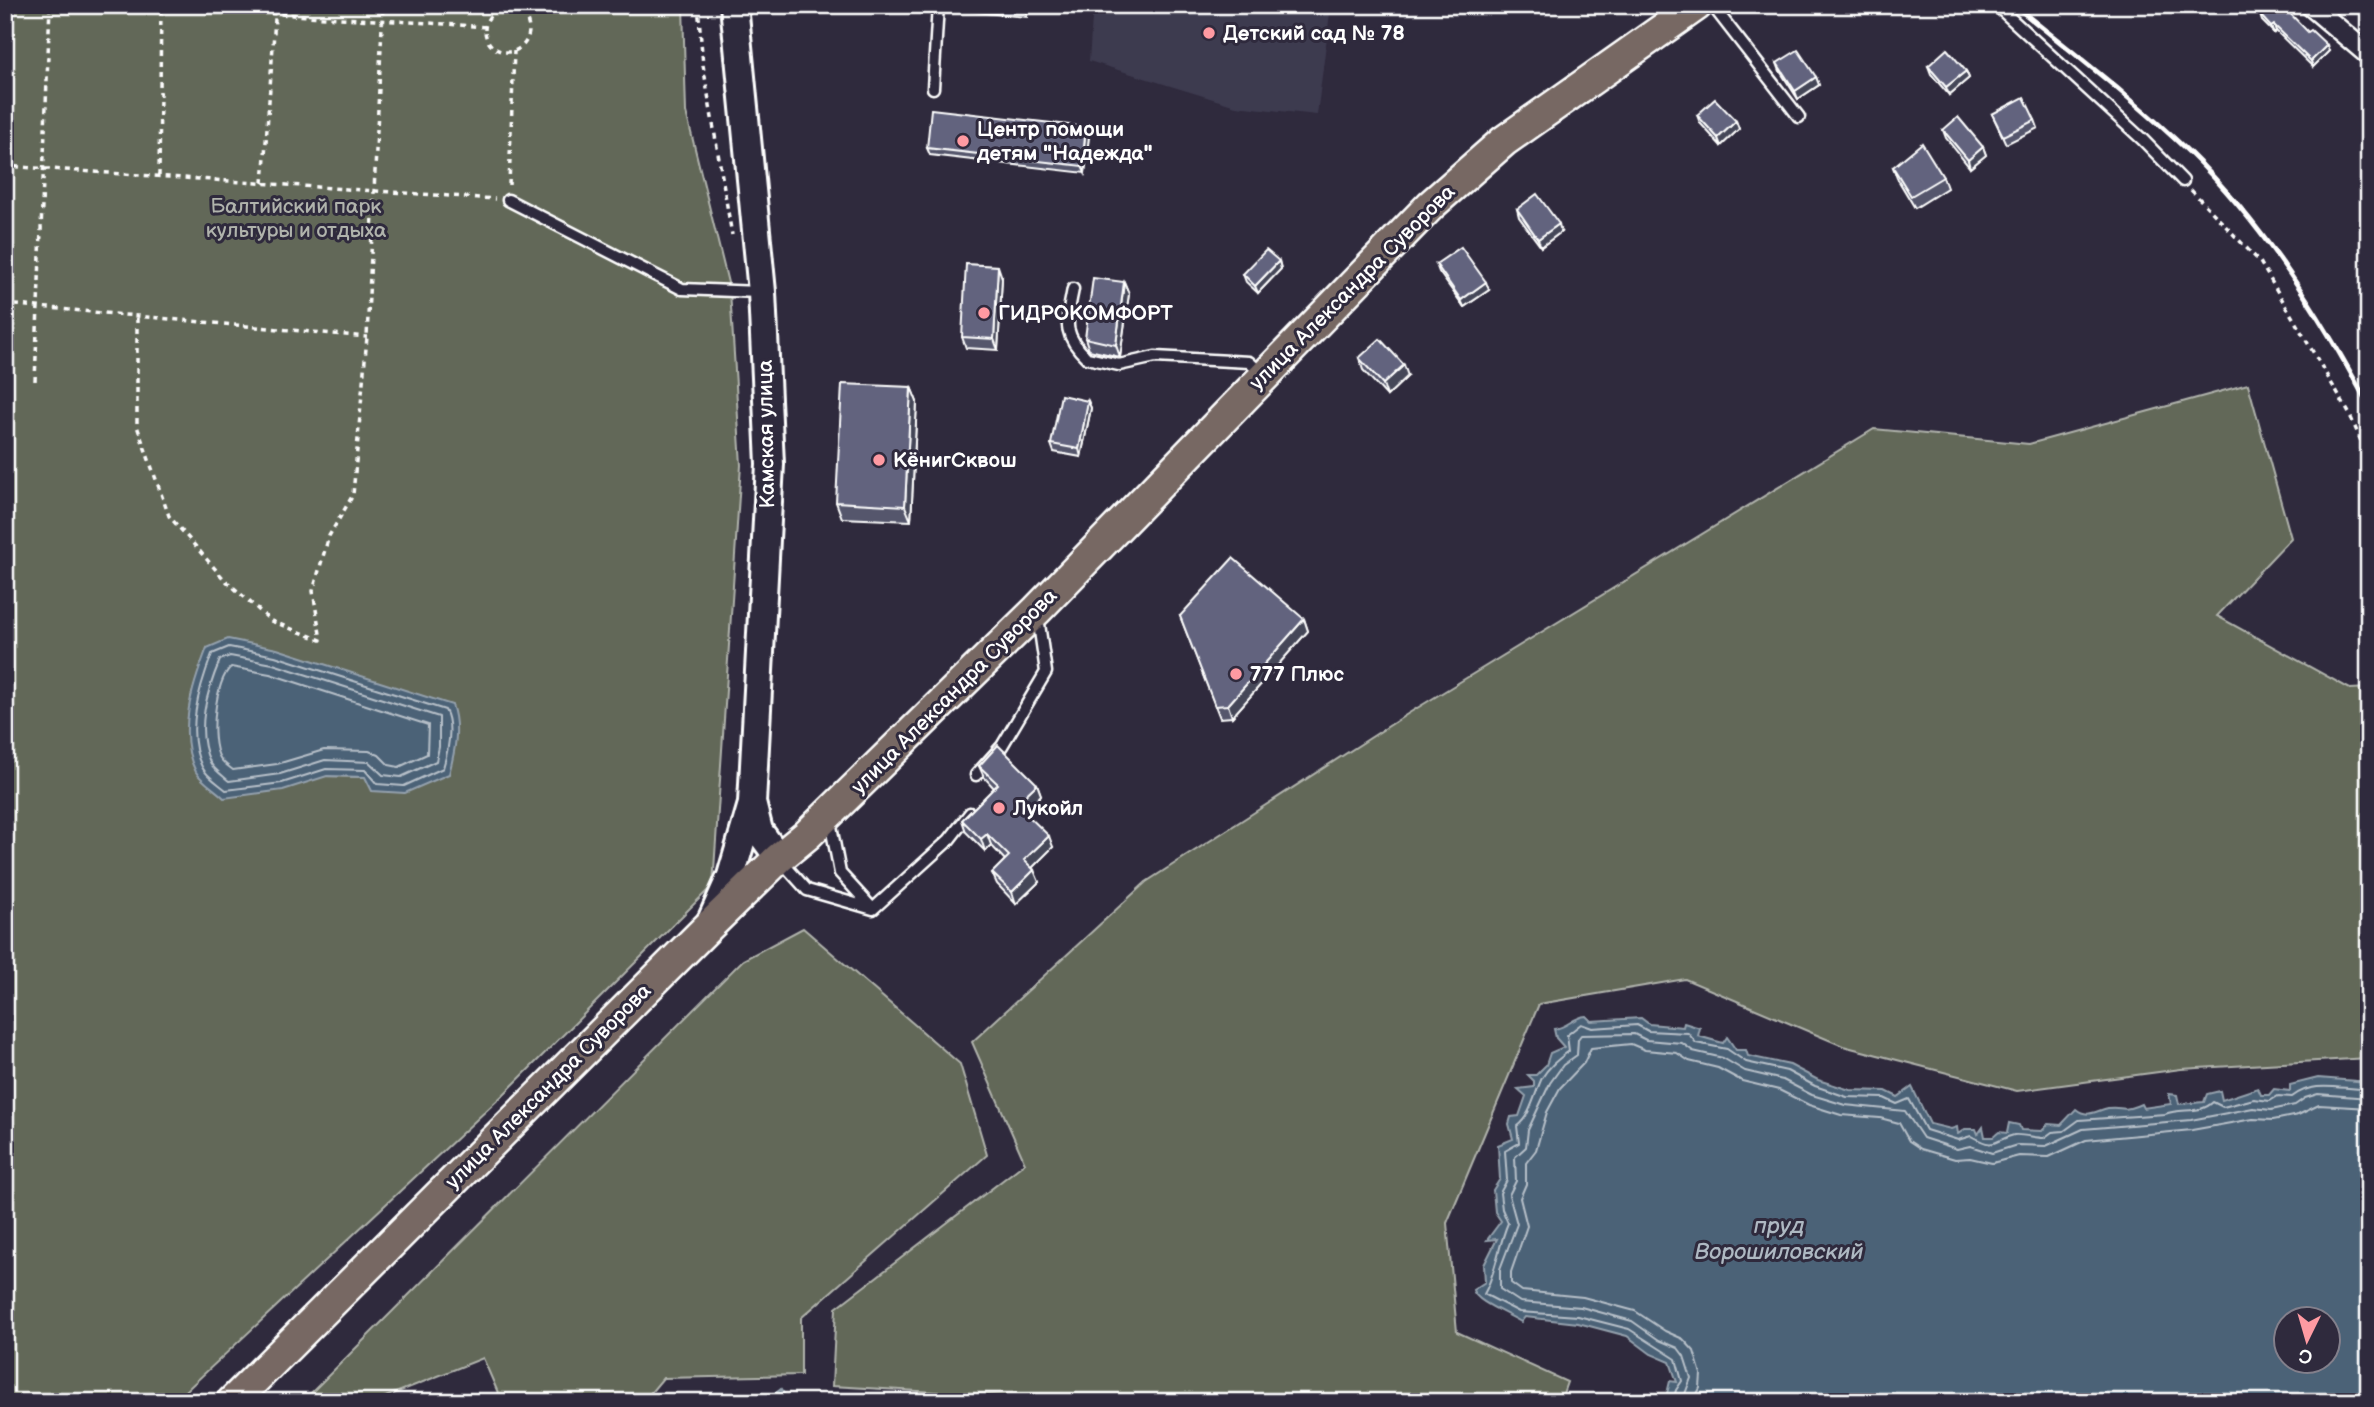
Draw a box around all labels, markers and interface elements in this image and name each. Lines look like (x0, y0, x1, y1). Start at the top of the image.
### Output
place label: Детский сад № 78 (1223, 21, 1405, 46)
marker: Детский сад № 78 (1201, 25, 1217, 41)
place label: Центр помощи детям "Надежда" (976, 117, 1153, 166)
marker: Центр помощи детям "Надежда" (955, 133, 971, 149)
street label: улица Александра Суворова (1244, 179, 1461, 395)
park label: Балтийский парк культуры и отдыха (206, 194, 387, 243)
place label: ГИДРОКОМФОРТ (998, 301, 1173, 326)
marker: ГИДРОКОМФОРТ (976, 305, 992, 321)
street label: Камская улица (753, 359, 780, 509)
place label: КёнигСквош (893, 448, 1017, 473)
marker: КёнигСквош (871, 452, 887, 468)
street label: улица Александра Суворова (846, 583, 1063, 799)
place label: 777 Плюс (1250, 662, 1344, 687)
marker: 777 Плюс (1228, 666, 1244, 682)
place label: Лукойл (1012, 796, 1083, 821)
marker: Лукойл (991, 800, 1007, 816)
street label: улица Александра Суворова (440, 978, 657, 1194)
water label: пруд Ворошиловский (1695, 1212, 1863, 1266)
north arrow (2272, 1306, 2342, 1376)
text: С (2298, 1343, 2313, 1367)

